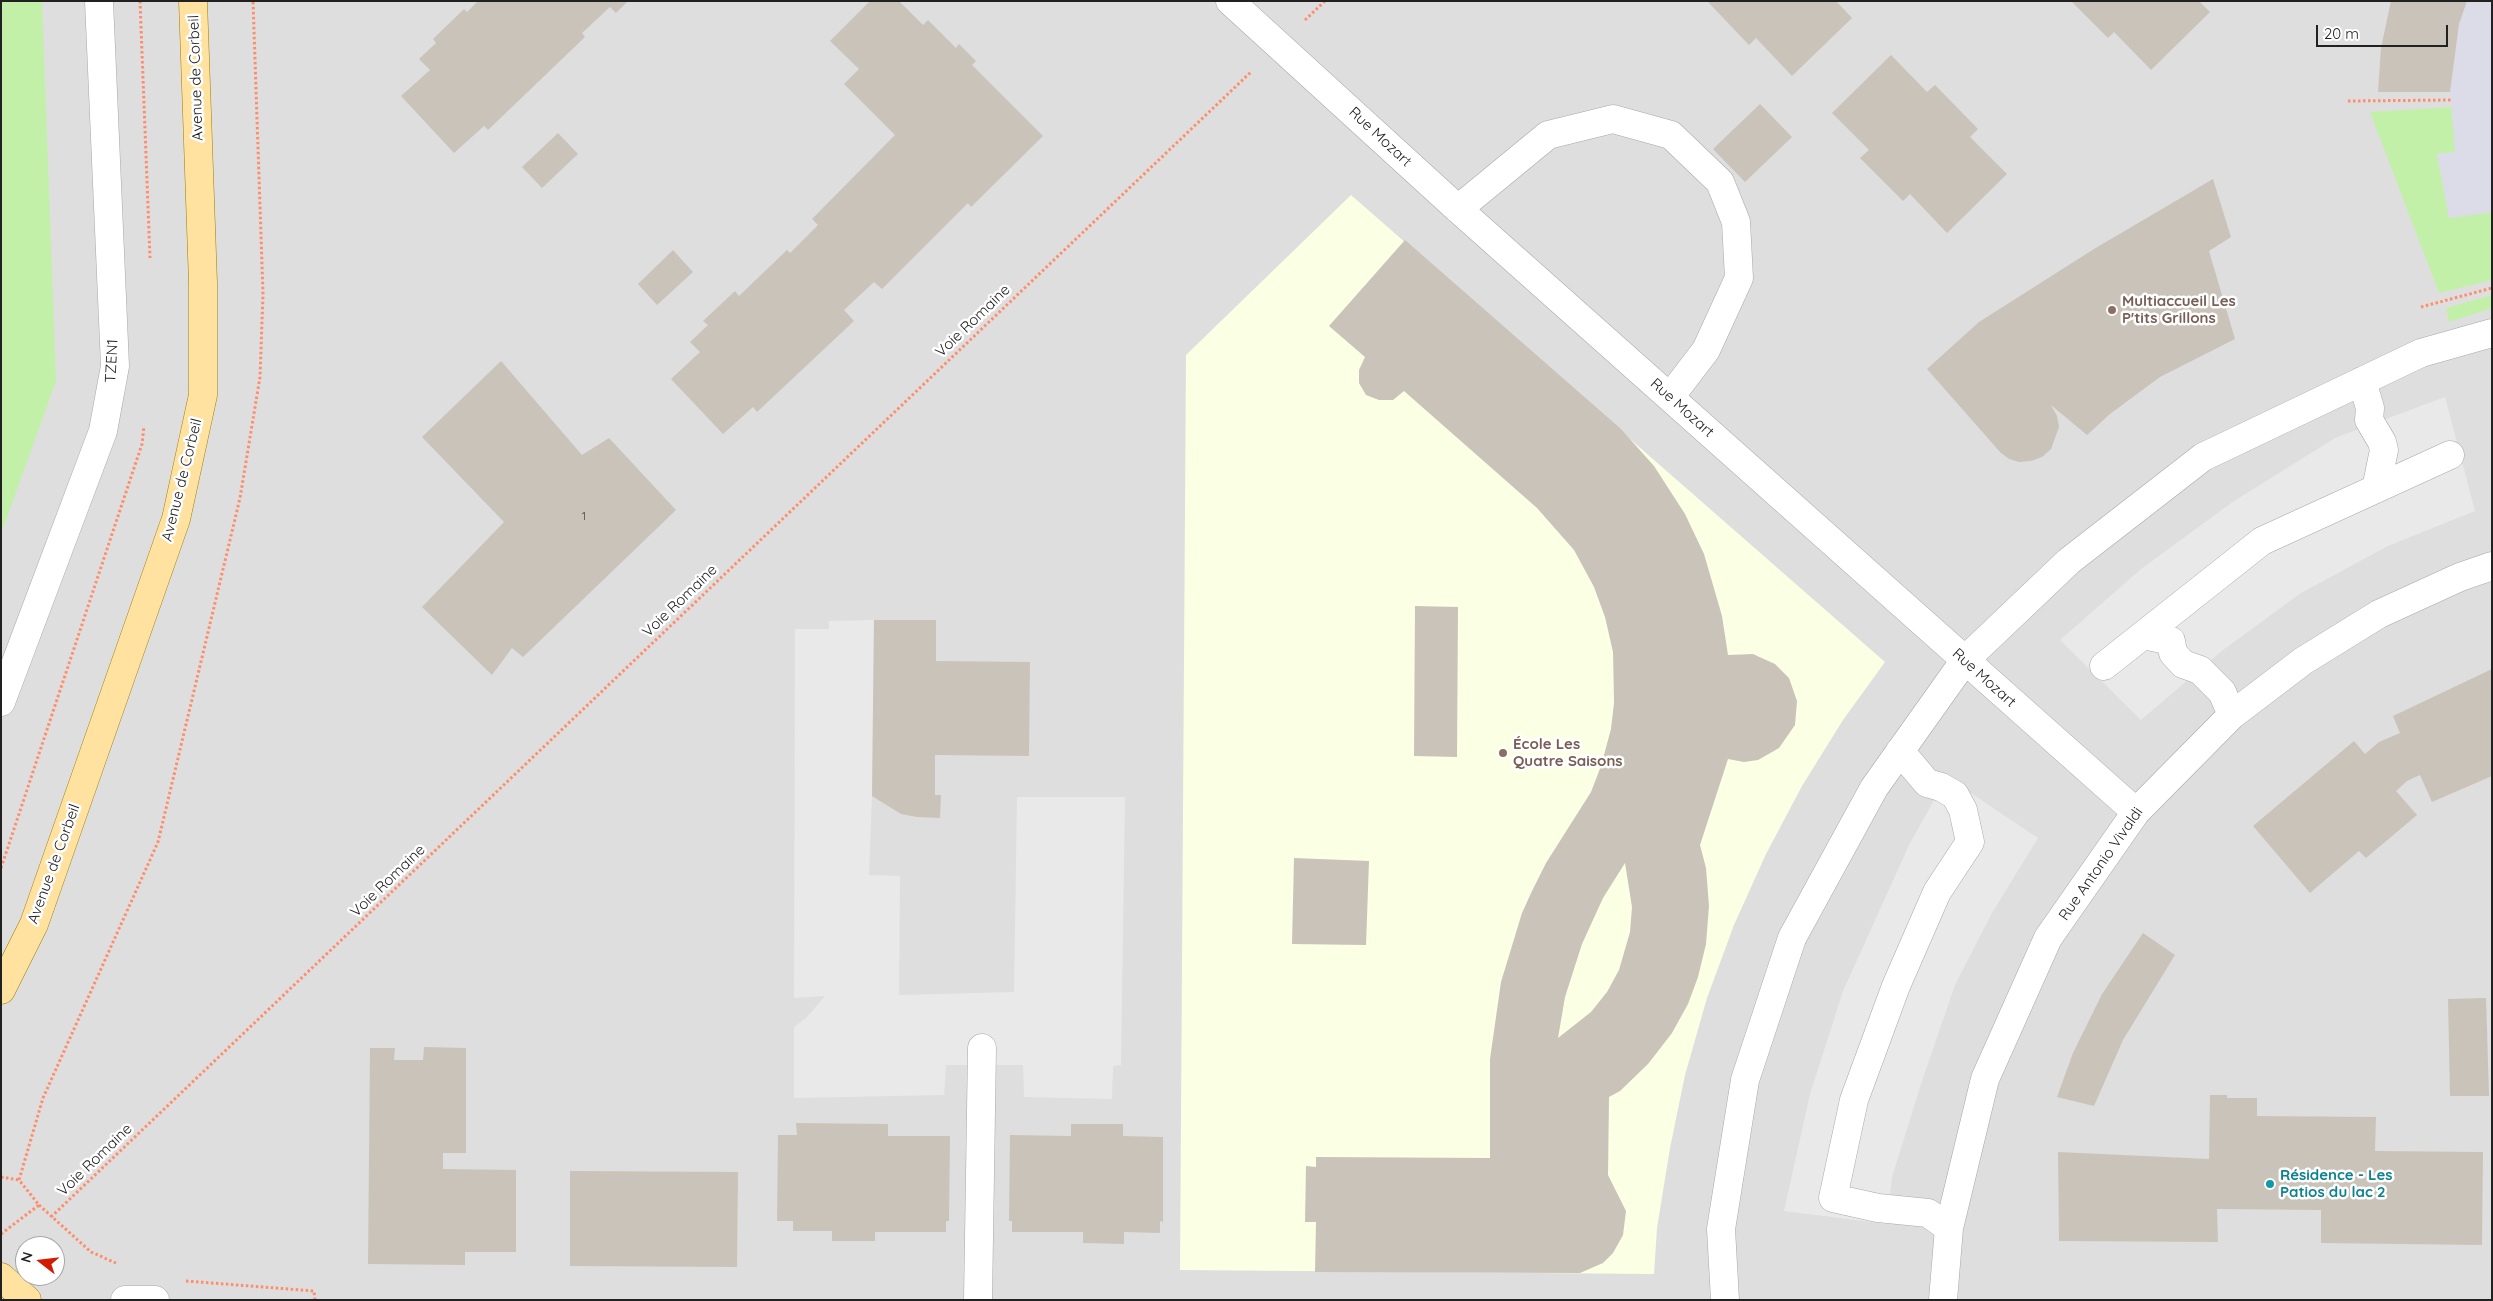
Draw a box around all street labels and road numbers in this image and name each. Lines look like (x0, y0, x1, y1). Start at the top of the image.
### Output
street label: Avenue de Corbeil (185, 15, 207, 141)
street label: Rue Mozart (1345, 103, 1415, 171)
street label: Voie Romaine (932, 281, 1014, 361)
street label: TZEN1 (102, 339, 122, 383)
street label: Rue Mozart (1646, 375, 1718, 441)
street label: Avenue de Corbeil (158, 417, 206, 543)
street label: Voie Romaine (639, 561, 721, 641)
street label: Rue Mozart (1948, 645, 2020, 711)
street label: Avenue de Corbeil (24, 802, 84, 926)
street label: Rue Antonio Vivaldi (2055, 804, 2147, 924)
street label: Voie Romaine (347, 841, 429, 921)
street label: Voie Romaine (54, 1120, 136, 1200)

